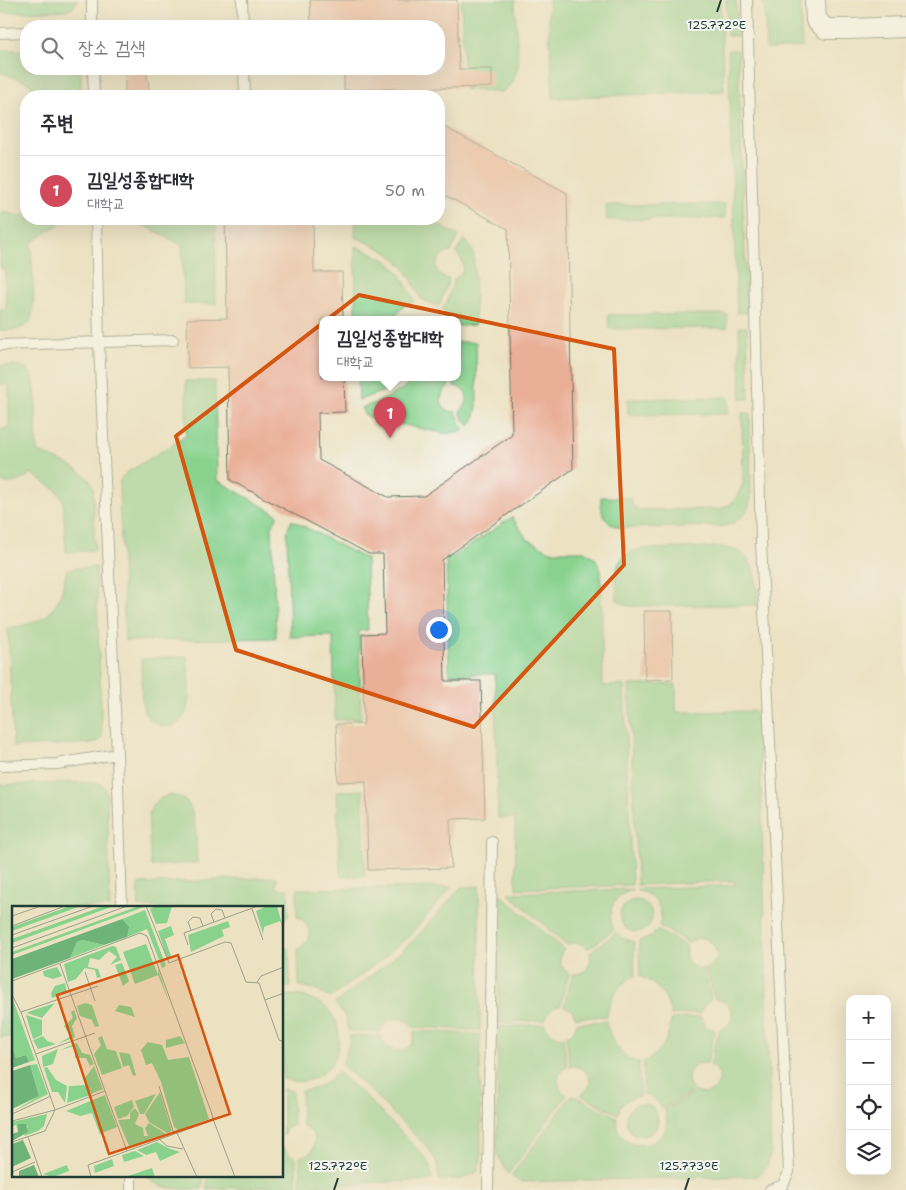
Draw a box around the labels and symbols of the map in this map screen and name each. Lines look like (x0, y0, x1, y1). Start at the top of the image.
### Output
text: 125.772°E (688, 17, 746, 33)
pin: 1 (374, 397, 406, 438)
your location (426, 617, 452, 643)
inset map (12, 906, 284, 1178)
text: 125.772°E (309, 1158, 367, 1174)
text: 125.773°E (660, 1158, 718, 1174)

